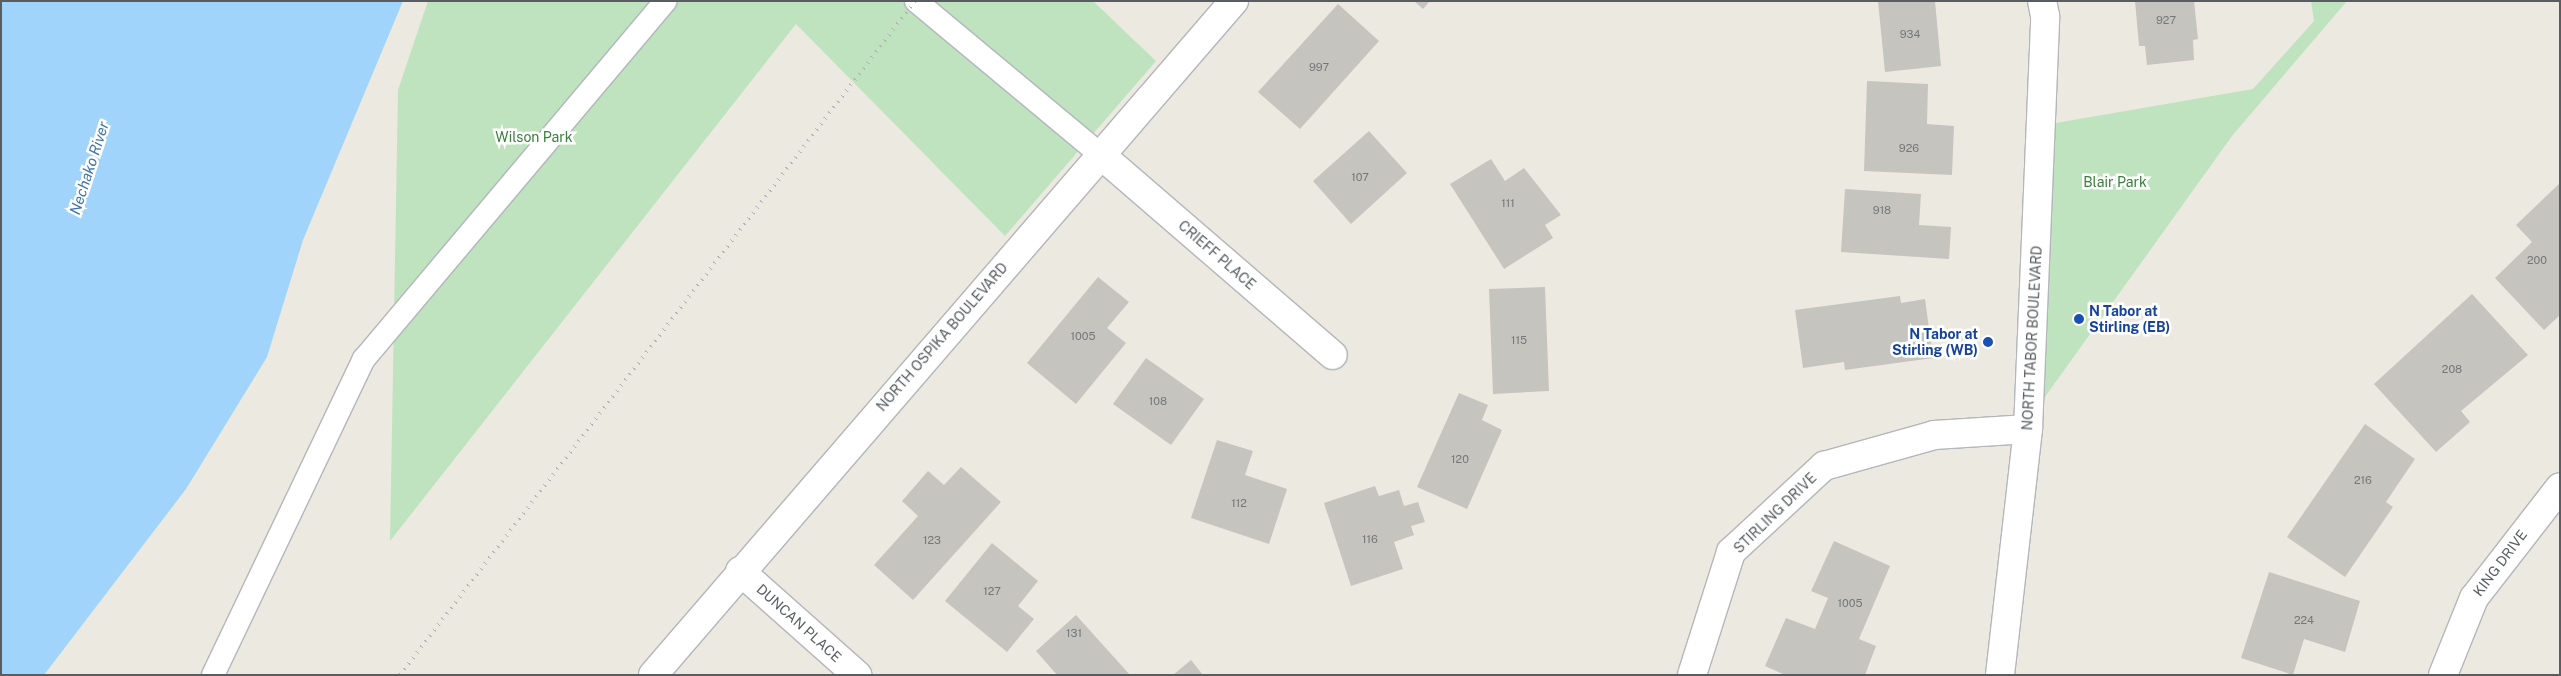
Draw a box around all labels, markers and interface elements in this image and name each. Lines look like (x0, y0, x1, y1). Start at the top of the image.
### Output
house number: 927 (2156, 13, 2176, 27)
house number: 934 (1900, 27, 1920, 41)
house number: 997 (1309, 60, 1329, 74)
water label: Nechako River (65, 119, 113, 217)
park label: Wilson Park (495, 129, 573, 145)
house number: 926 (1899, 141, 1919, 155)
house number: 107 (1351, 170, 1369, 184)
park label: Blair Park (2083, 174, 2147, 190)
house number: 111 (1501, 196, 1515, 210)
house number: 918 (1873, 203, 1891, 217)
street label: CRIEFF PLACE (1175, 217, 1259, 293)
street label: NORTH TABOR BOULEVARD (2019, 245, 2045, 431)
house number: 200 (2527, 253, 2547, 267)
street label: NORTH OSPIKA BOULEVARD (873, 259, 1011, 415)
place label: N Tabor at Stirling (EB) (2089, 303, 2170, 336)
marker: N Tabor at Stirling (EB) (2073, 313, 2085, 325)
place label: N Tabor at Stirling (WB) (1892, 326, 1978, 358)
house number: 1005 (1071, 329, 1095, 343)
house number: 115 (1511, 333, 1527, 347)
marker: N Tabor at Stirling (WB) (1982, 336, 1994, 348)
house number: 208 (2442, 362, 2462, 376)
house number: 108 (1149, 394, 1167, 408)
house number: 120 (1451, 452, 1469, 466)
street label: STIRLING DRIVE (1730, 469, 1820, 557)
house number: 216 (2354, 473, 2372, 487)
house number: 112 (1231, 496, 1247, 510)
street label: KING DRIVE (2470, 526, 2530, 600)
house number: 116 (1362, 532, 1378, 546)
house number: 123 (923, 533, 941, 547)
street label: DUNCAN PLACE (753, 580, 845, 666)
house number: 127 (983, 584, 1001, 598)
house number: 1005 (1838, 596, 1862, 610)
house number: 224 (2294, 613, 2314, 627)
house number: 131 (1066, 626, 1082, 640)

